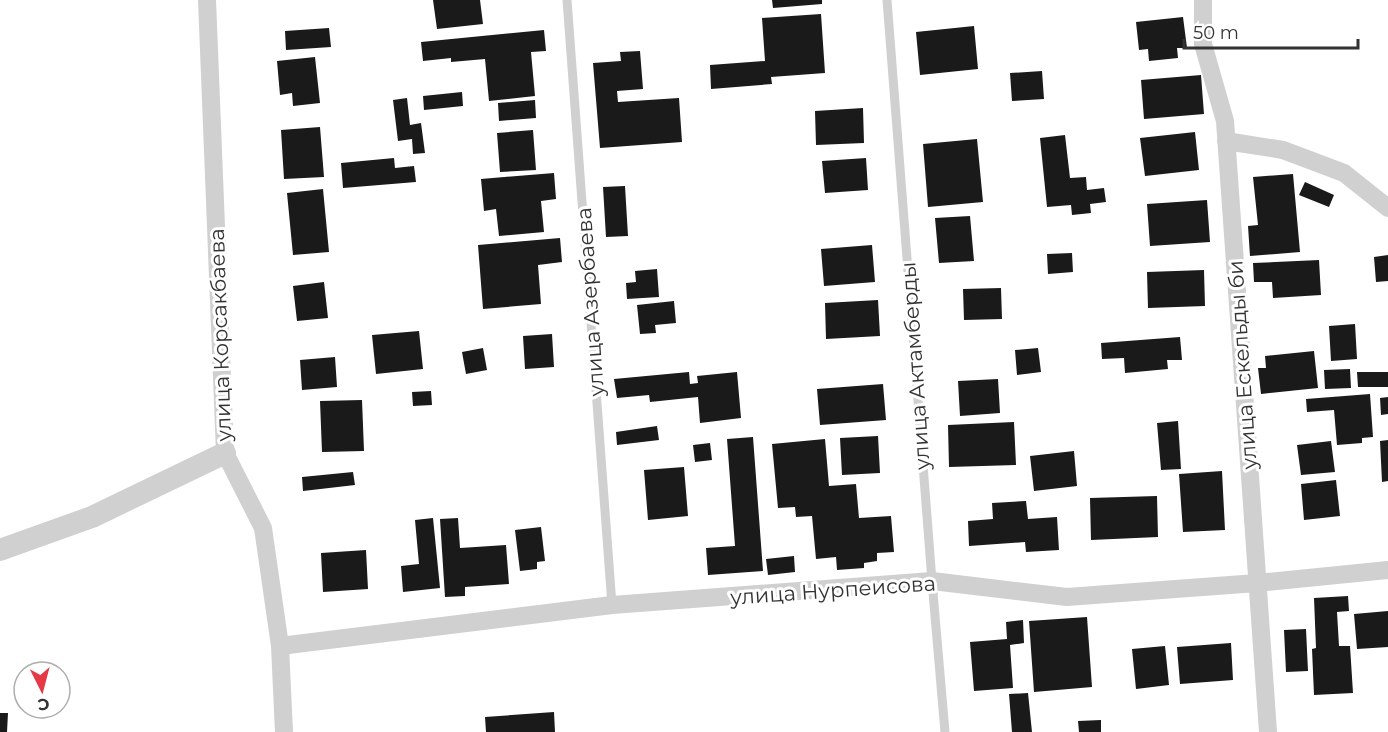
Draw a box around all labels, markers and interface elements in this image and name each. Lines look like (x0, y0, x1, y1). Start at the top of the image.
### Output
scale bar (1184, 12, 1358, 50)
text: 50 m (1193, 22, 1239, 44)
street label: улица Азербаева (571, 207, 609, 398)
street label: улица Корсакбаева (204, 228, 236, 443)
street label: улица Ескельды би (1222, 259, 1262, 472)
street label: улица Актамберды (895, 261, 935, 472)
street label: улица Нурпеисова (728, 570, 937, 610)
north arrow (12, 660, 72, 720)
text: С (36, 694, 50, 715)

